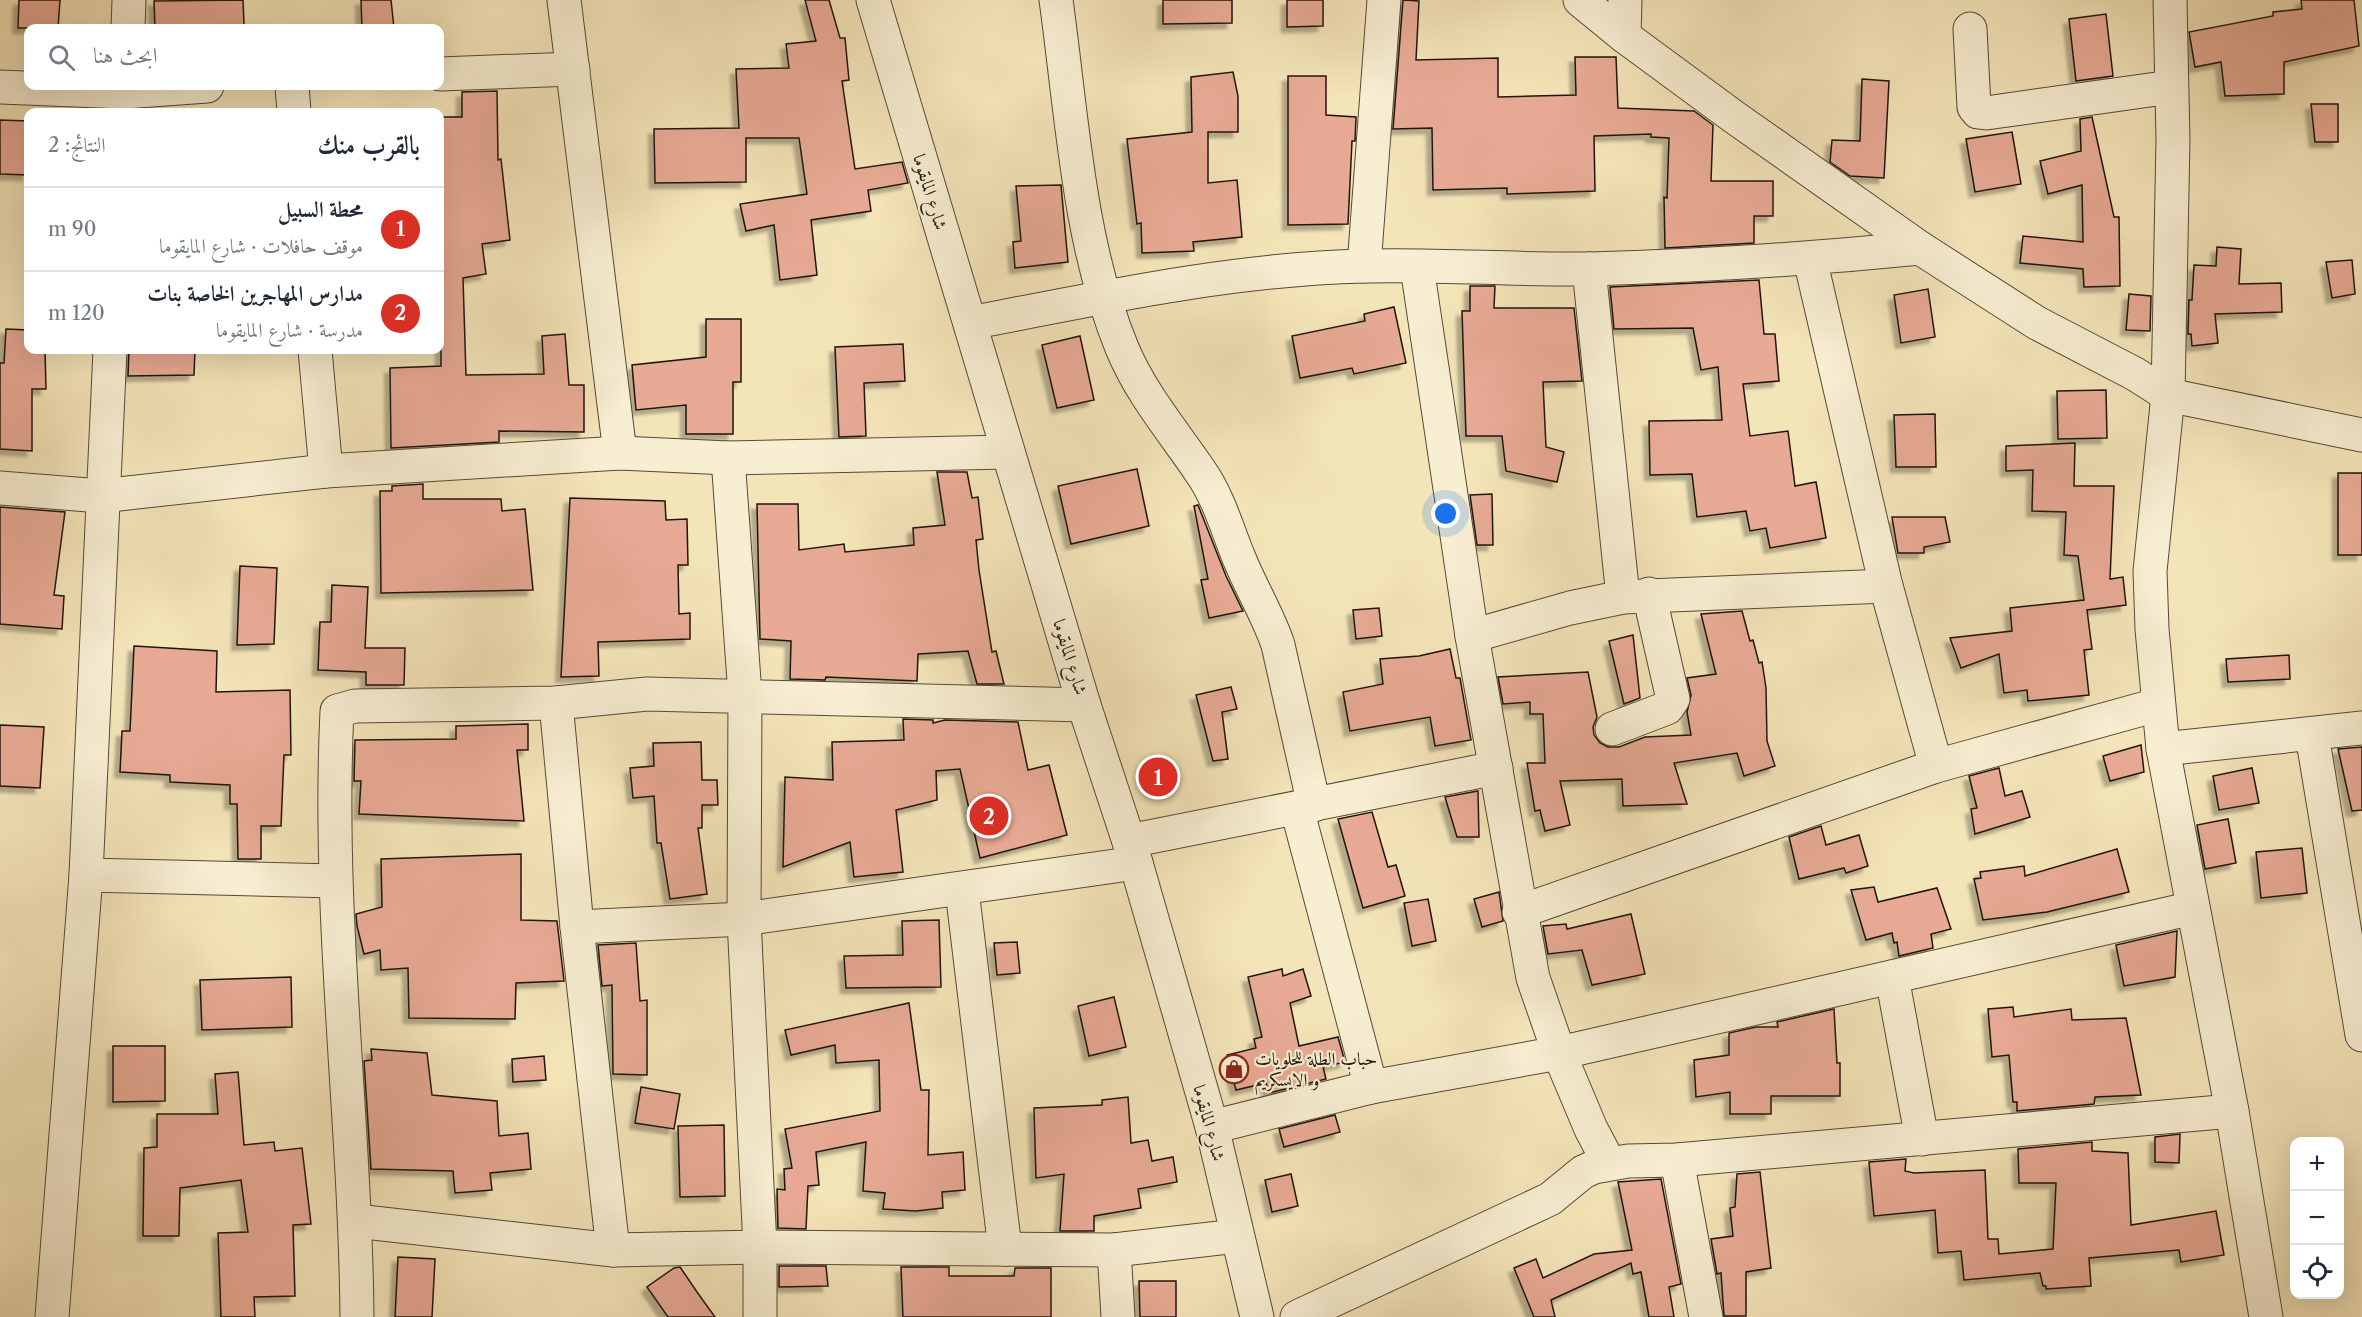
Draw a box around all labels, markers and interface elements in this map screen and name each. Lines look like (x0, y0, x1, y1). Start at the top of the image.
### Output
search box (24, 24, 444, 90)
icon: search (45, 41, 78, 74)
text: ابحث هنا (93, 42, 158, 69)
text: بالقرب منك (317, 129, 420, 161)
text: النتائج: 2 (48, 133, 106, 157)
street label: شارع المايقوما (904, 151, 952, 234)
text: محطة السبيل (278, 196, 363, 223)
text: 90 m (48, 217, 96, 241)
text: 1 (396, 217, 405, 241)
text: موقف حافلات · شارع المايقوما (159, 234, 363, 258)
text: مدارس المهاجرين الخاصة بنات (147, 280, 363, 307)
text: 120 m (48, 301, 105, 325)
text: 2 (395, 301, 406, 325)
text: مدرسة · شارع المايقوما (216, 318, 363, 342)
your location (1431, 499, 1460, 528)
street label: شارع المايقوما (1044, 616, 1092, 699)
pin: 1 (1138, 754, 1178, 800)
pin: 2 (970, 794, 1008, 838)
place label: حباب الطلة للحلويات و الايسكريم (1255, 1048, 1377, 1096)
shop icon: حباب الطلة للحلويات و الايسكريم (1218, 1053, 1250, 1085)
street label: شارع المايقوما (1184, 1082, 1230, 1165)
map controls (2290, 1137, 2344, 1299)
button: + (2290, 1137, 2344, 1191)
button: − (2290, 1191, 2344, 1245)
button: locate (2290, 1245, 2344, 1299)

